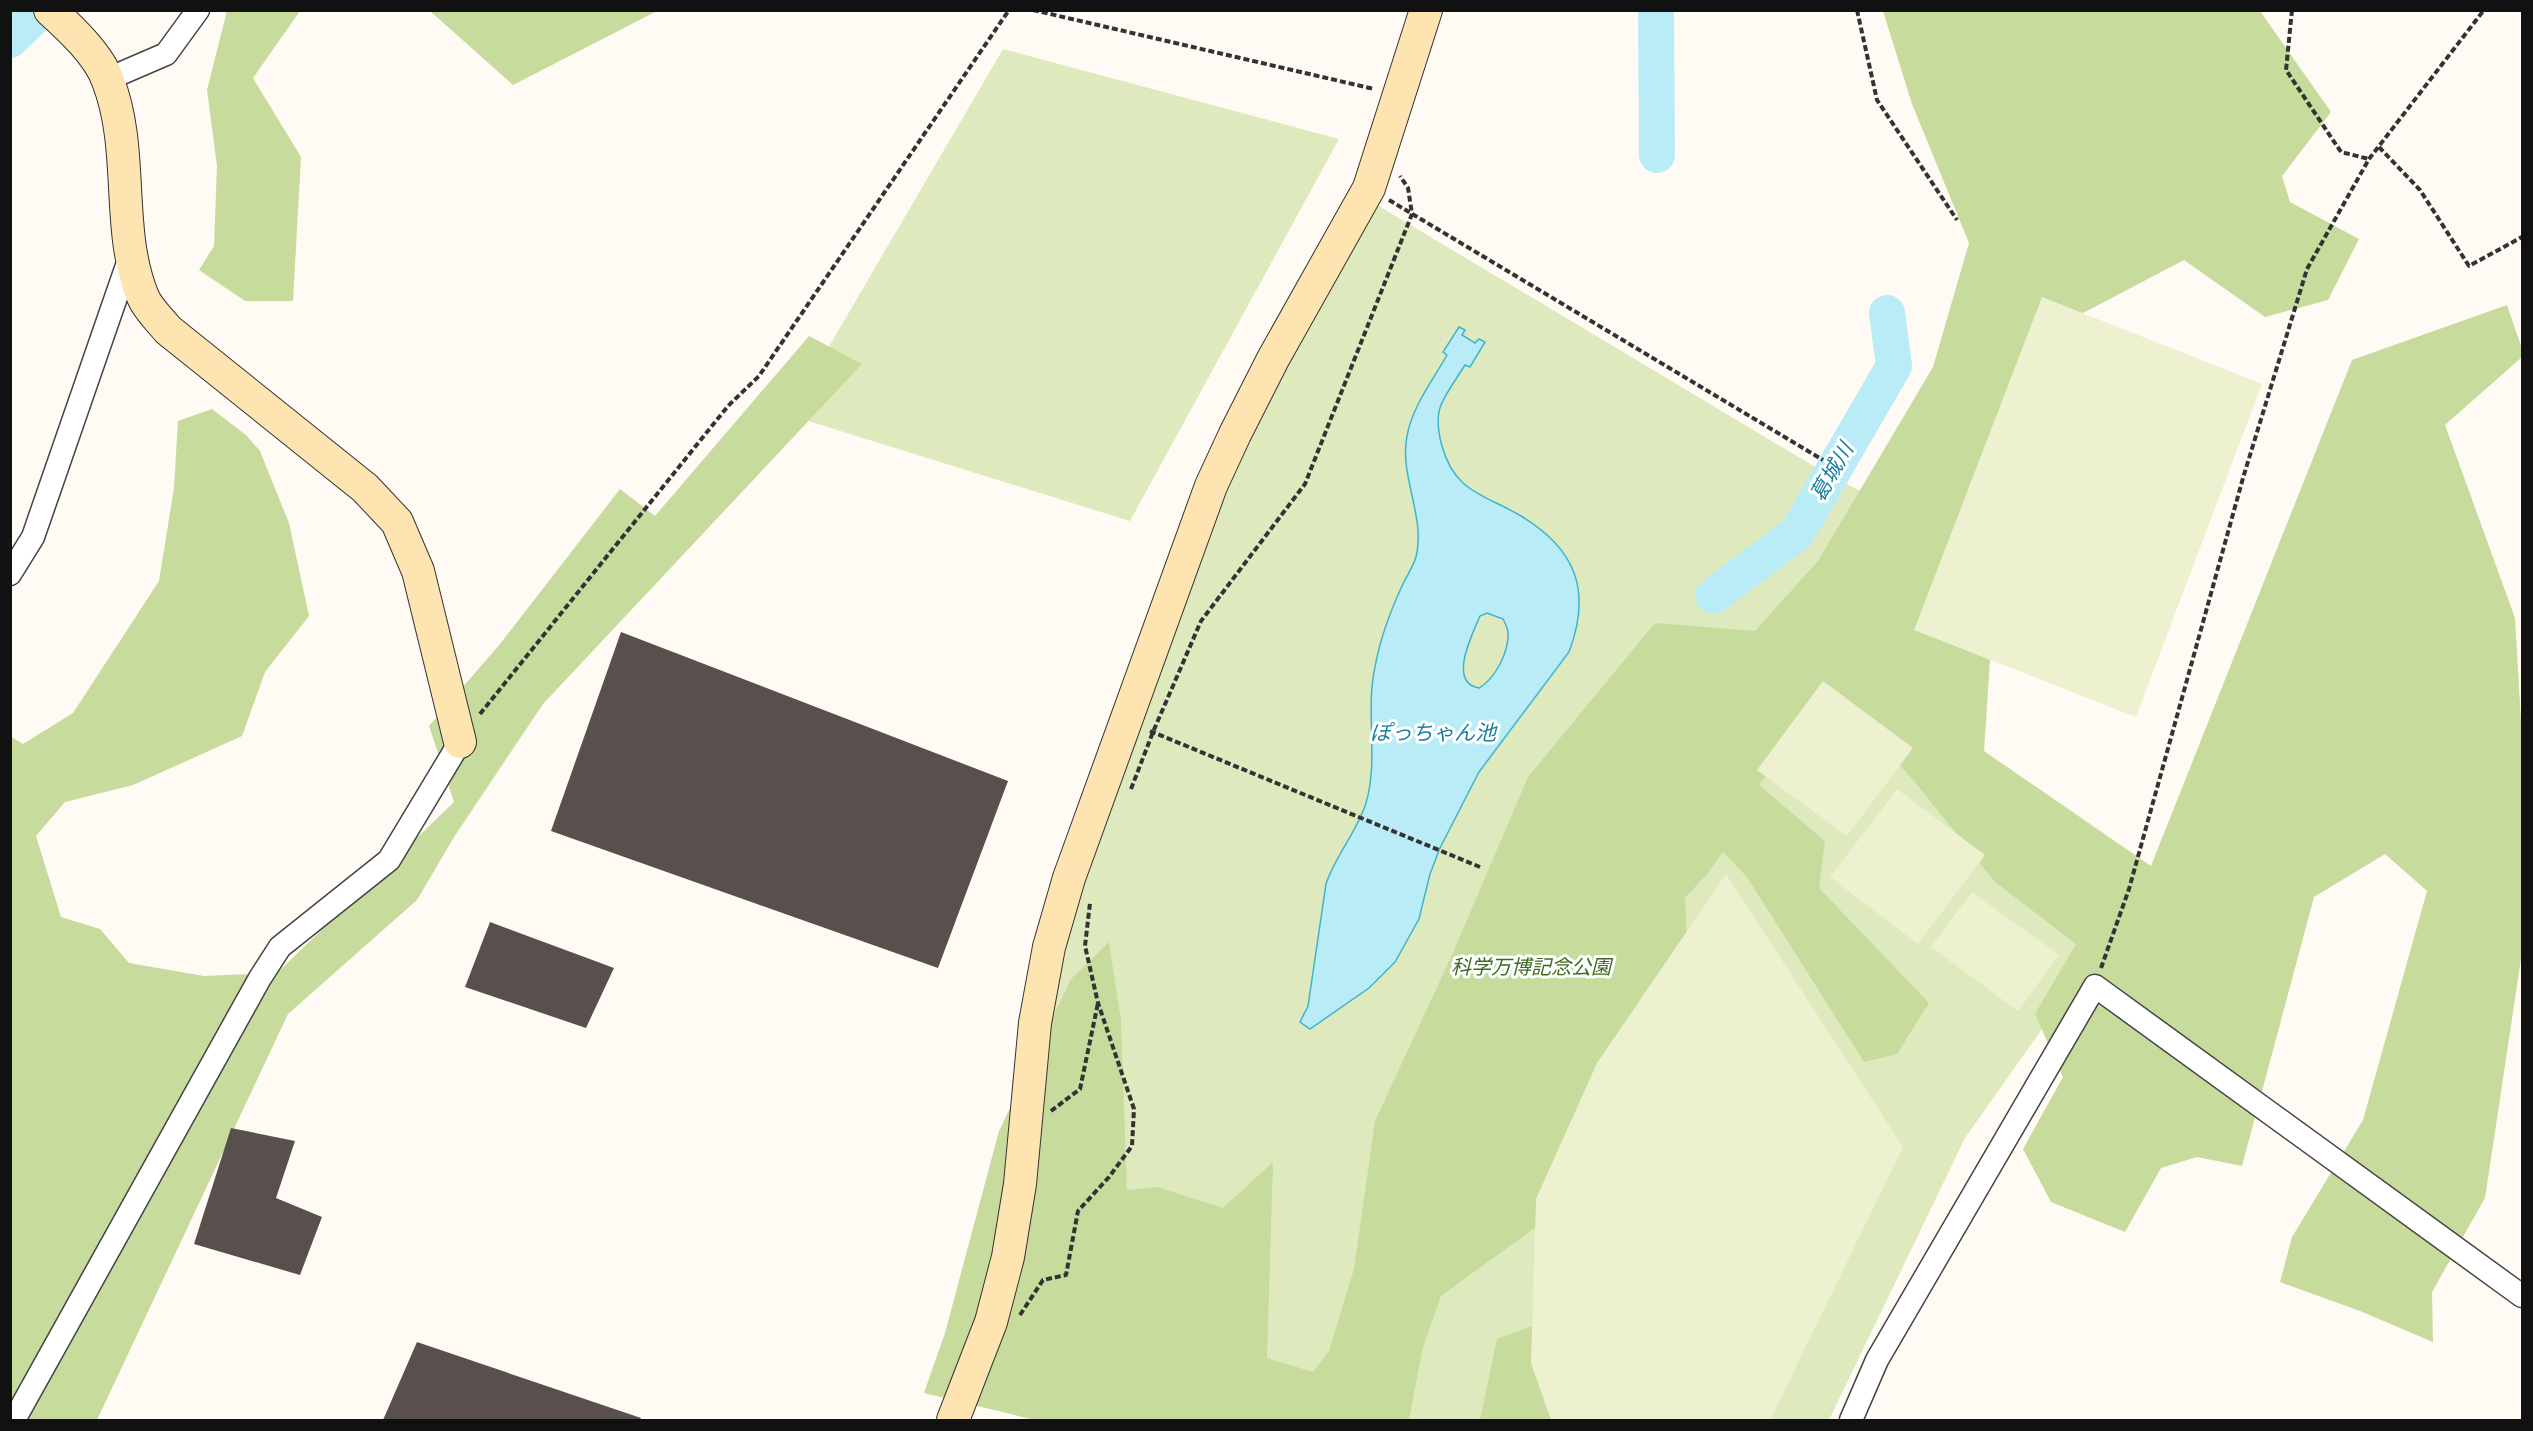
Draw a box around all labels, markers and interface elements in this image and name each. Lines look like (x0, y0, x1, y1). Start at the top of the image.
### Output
water label: 葛城川 (1806, 437, 1859, 505)
water label: ぽっちゃん池 (1370, 721, 1498, 745)
park label: 科学万博記念公園 (1451, 956, 1614, 978)

